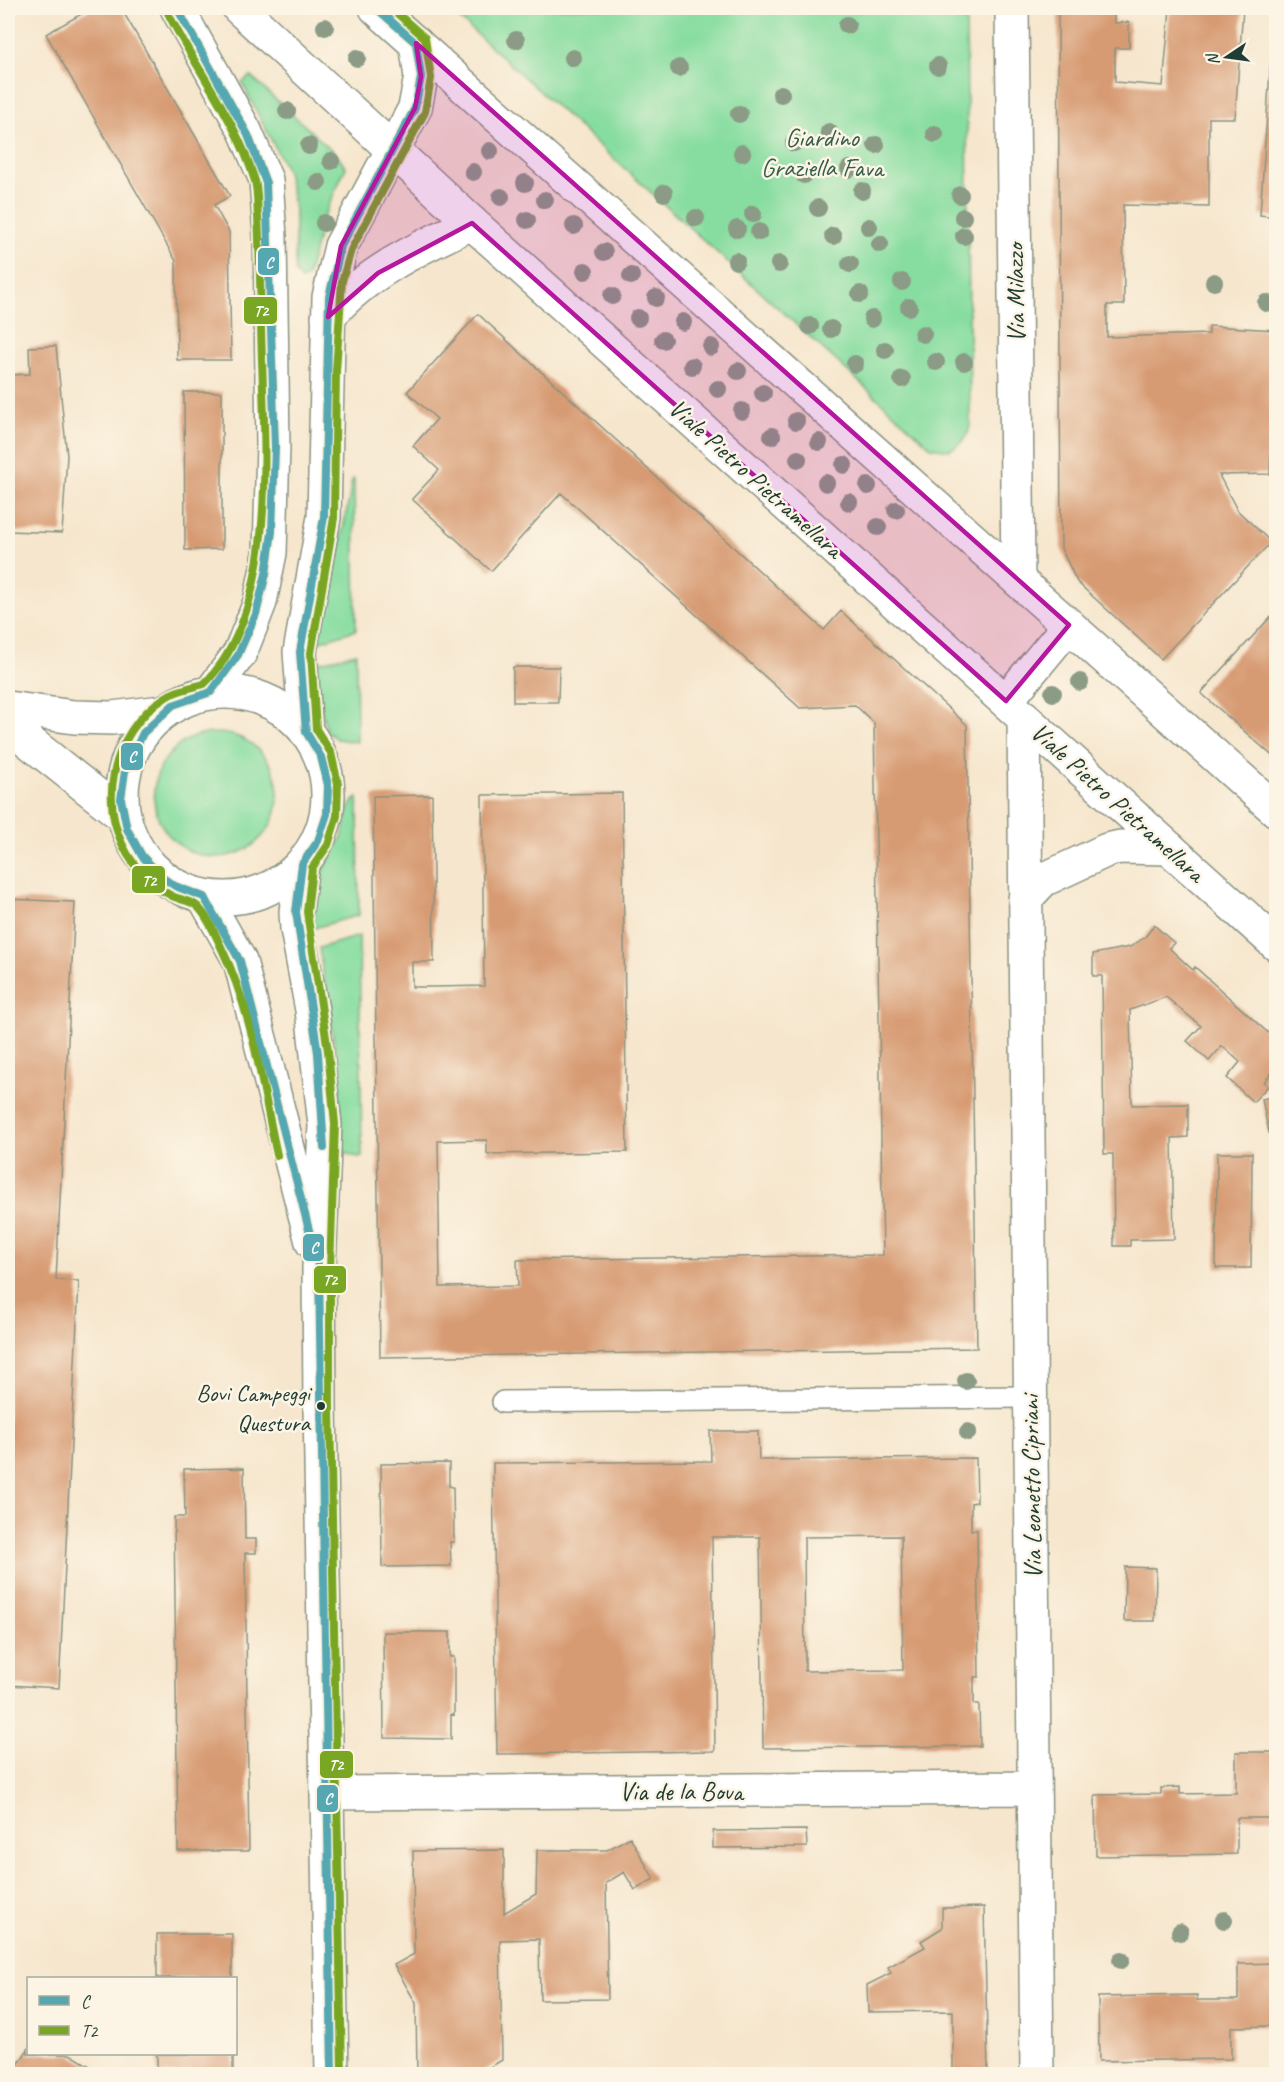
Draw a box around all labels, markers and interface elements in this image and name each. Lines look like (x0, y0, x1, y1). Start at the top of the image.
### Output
north arrow (1197, 27, 1257, 87)
text: N (1202, 50, 1224, 67)
park label: Giardino Graziella Fava (761, 121, 885, 184)
street label: Via Milazzo (998, 240, 1033, 343)
line badge: C (257, 247, 280, 276)
text: C (265, 253, 275, 273)
line badge: T2 (243, 296, 278, 325)
text: T2 (254, 301, 270, 321)
street label: Viale Pietro Pietramellara (662, 392, 851, 567)
street label: Viale Pietro Pietramellara (1024, 716, 1213, 891)
line badge: C (120, 742, 144, 771)
text: C (128, 747, 138, 767)
line badge: T2 (131, 865, 166, 894)
text: T2 (142, 871, 158, 891)
line badge: C (302, 1233, 325, 1262)
text: C (310, 1238, 320, 1258)
line badge: T2 (313, 1265, 347, 1294)
text: T2 (323, 1270, 339, 1290)
place label: Bovi Campeggi Questura (196, 1378, 313, 1438)
street label: Via Leonetto Cipriani (1013, 1391, 1050, 1579)
marker: Bovi Campeggi Questura (315, 1400, 327, 1412)
line badge: T2 (319, 1750, 354, 1779)
text: T2 (329, 1755, 345, 1775)
street label: Via de la Bova (619, 1775, 745, 1808)
line badge: C (316, 1784, 339, 1813)
text: C (324, 1789, 334, 1809)
legend (27, 1977, 237, 2055)
text: C (81, 1990, 92, 2012)
text: T2 (81, 2020, 99, 2042)

